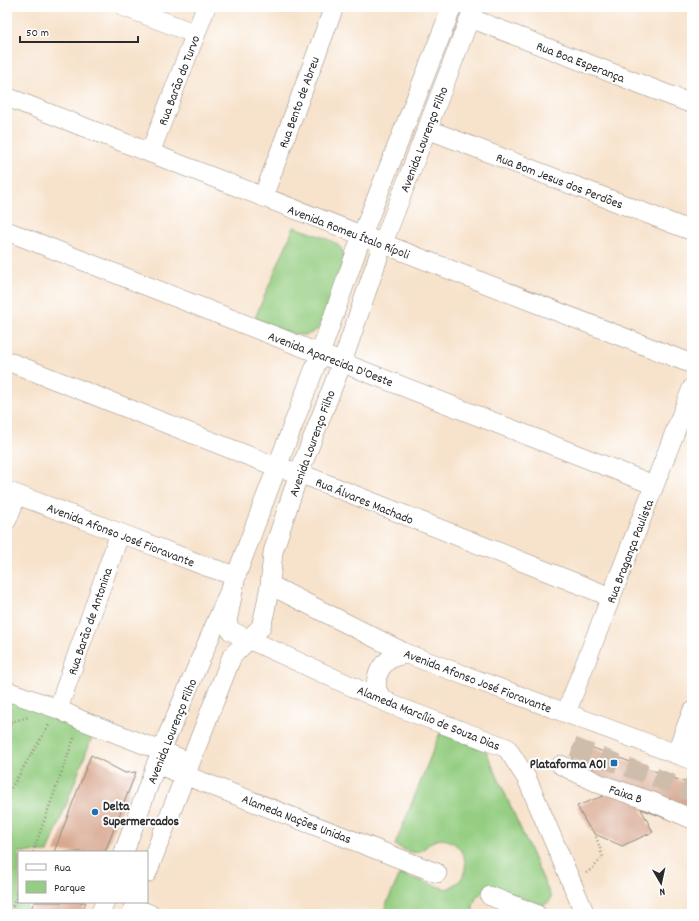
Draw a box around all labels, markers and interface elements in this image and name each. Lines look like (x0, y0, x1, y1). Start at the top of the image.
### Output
scale bar (20, 18, 138, 44)
text: 50 m (26, 25, 49, 42)
street label: Rua Barão do Turvo (154, 33, 206, 129)
street label: Rua Boa Esperança (533, 38, 628, 89)
street label: Rua Bento de Abreu (275, 54, 326, 151)
street label: Avenida Lourenço Filho (396, 84, 454, 196)
street label: Rua Bom Jesus dos Perdões (493, 149, 625, 215)
street label: Avenida Romeu Ítalo Rípoli (284, 201, 413, 266)
street label: Avenida Aparecida D'Oeste (265, 328, 396, 393)
street label: Avenida Lourenço Filho (285, 388, 342, 500)
street label: Rua Álvares Machado (312, 474, 416, 531)
street label: Rua Bragança Paulista (603, 496, 660, 606)
street label: Avenida Afonso José Fioravante (43, 499, 197, 573)
street label: Rua Barão de Antonina (64, 565, 119, 678)
street label: Avenida Afonso José Fioravante (400, 645, 554, 719)
street label: Avenida Lourenço Filho (144, 676, 203, 787)
street label: Alameda Marcílio de Souza Dias (354, 682, 503, 757)
place label: Plataforma A01 (530, 756, 606, 775)
marker: Plataforma A01 (609, 758, 619, 768)
street label: Faixa B (606, 781, 645, 810)
street label: Alameda Nações Unidas (238, 791, 354, 850)
place label: Delta Supermercados (103, 798, 180, 832)
marker: Delta Supermercados (90, 807, 100, 817)
legend (18, 851, 148, 903)
text: Rua (54, 860, 71, 877)
north arrow (641, 863, 681, 903)
text: Parque (54, 880, 85, 897)
text: N (658, 883, 666, 899)

